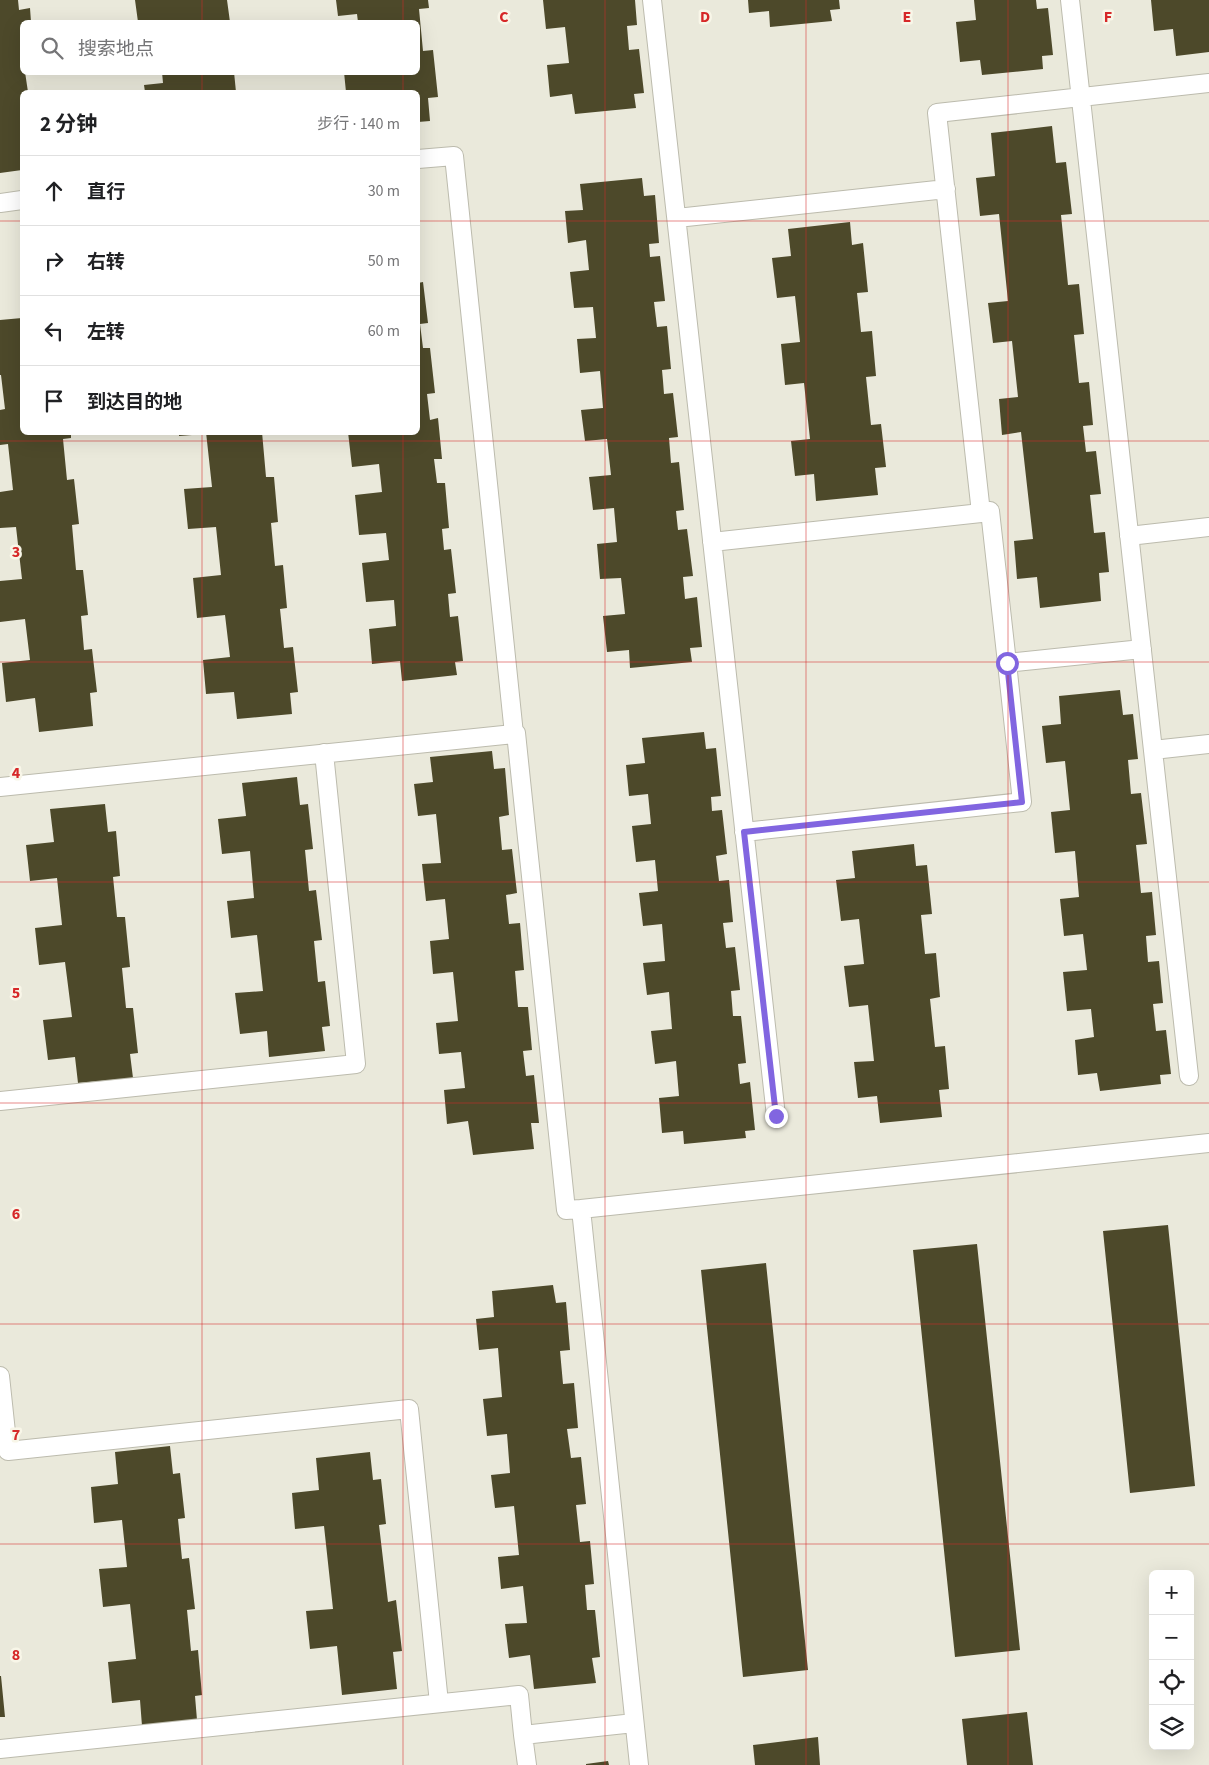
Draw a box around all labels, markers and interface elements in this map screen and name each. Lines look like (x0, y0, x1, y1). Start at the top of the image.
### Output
text: C (499, 6, 509, 28)
text: D (700, 6, 710, 28)
text: E (903, 6, 911, 28)
text: F (1104, 6, 1112, 28)
search box (20, 20, 420, 75)
icon: search (38, 34, 66, 62)
text: 搜索地点 (78, 36, 154, 63)
text: 2 分钟 (40, 109, 97, 139)
text: 步行 · 140 m (317, 113, 400, 135)
icon: ahead (40, 177, 68, 205)
text: 直行 (87, 179, 125, 206)
text: 30 m (368, 180, 400, 202)
icon: right (40, 247, 68, 275)
text: 右转 (87, 249, 125, 276)
text: 50 m (368, 250, 400, 272)
icon: left (40, 317, 68, 345)
text: 左转 (87, 319, 125, 346)
text: 60 m (368, 320, 400, 342)
icon: arrive (40, 387, 68, 415)
text: 到达目的地 (87, 389, 182, 416)
text: 3 (12, 541, 20, 563)
route start (996, 652, 1019, 675)
text: 4 (12, 762, 21, 784)
text: 5 (12, 982, 20, 1004)
route end (765, 1105, 788, 1128)
text: 6 (12, 1203, 20, 1225)
text: 7 (12, 1424, 20, 1446)
map controls (1149, 1570, 1194, 1750)
button: + (1149, 1570, 1194, 1615)
button: − (1149, 1615, 1194, 1660)
text: 8 (12, 1644, 20, 1666)
button: locate (1149, 1660, 1194, 1705)
button: layers (1149, 1705, 1194, 1750)

